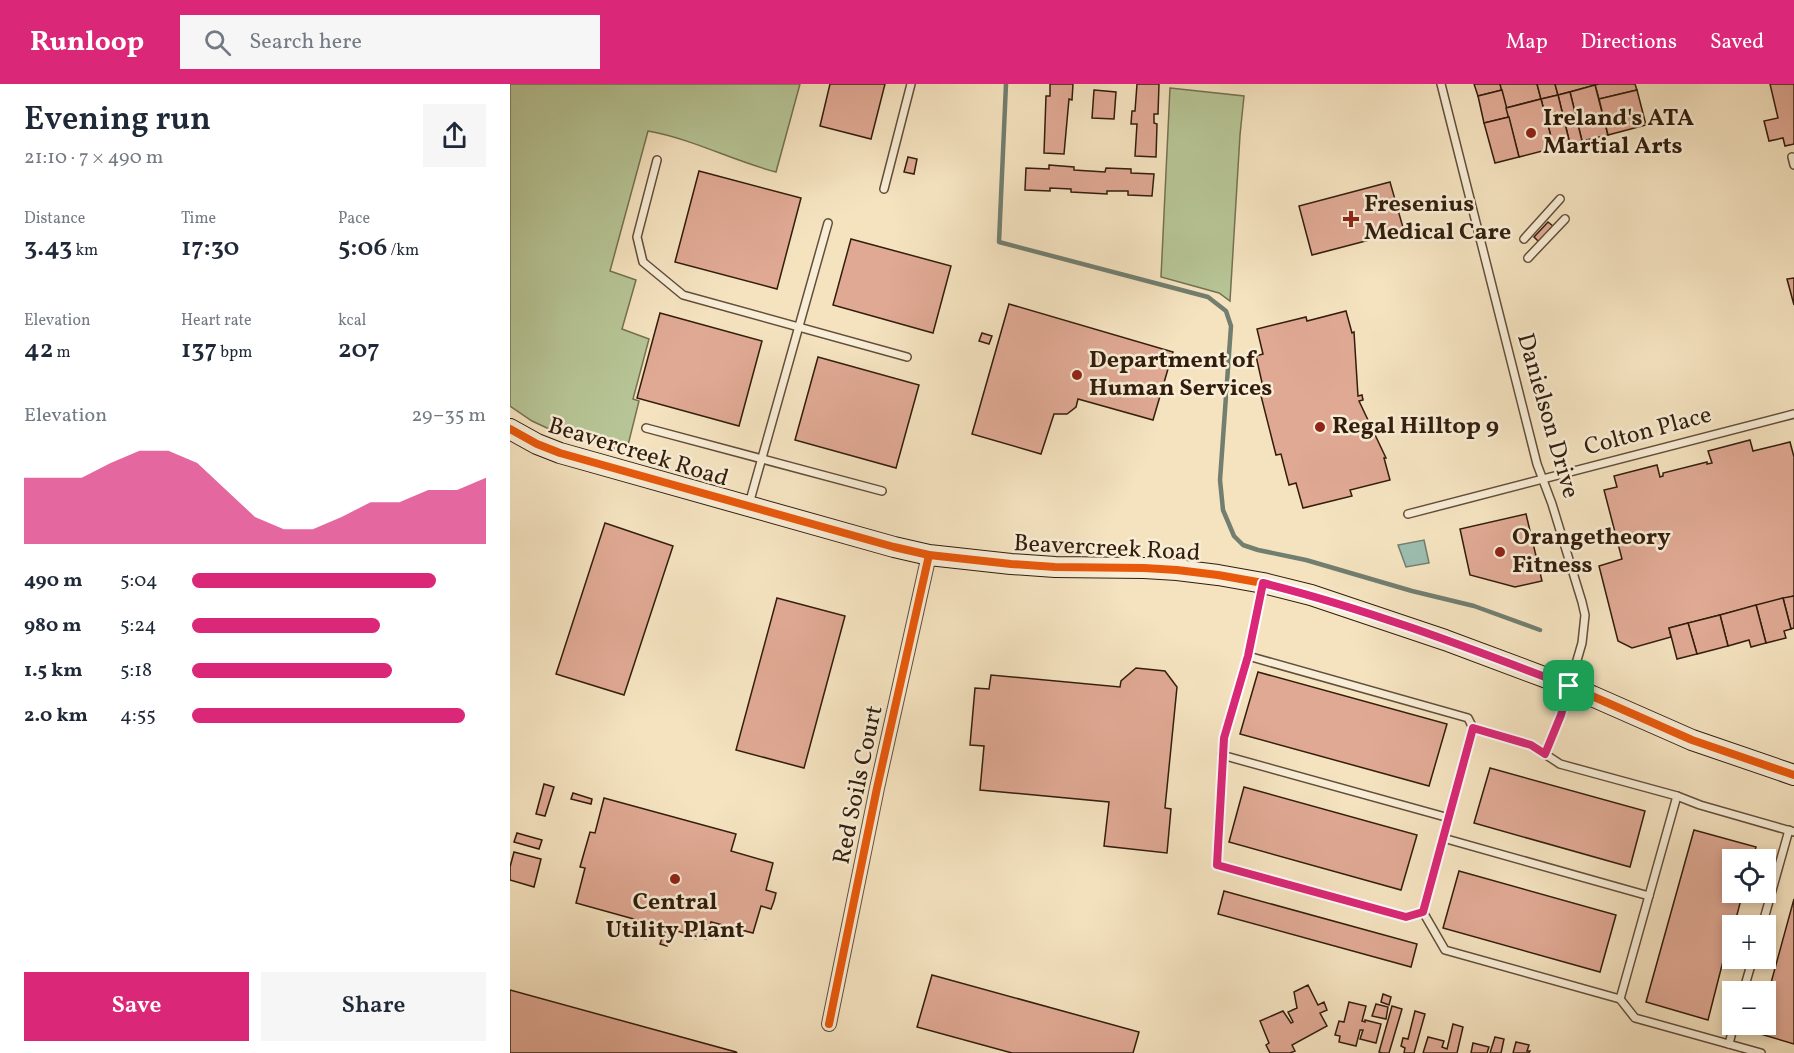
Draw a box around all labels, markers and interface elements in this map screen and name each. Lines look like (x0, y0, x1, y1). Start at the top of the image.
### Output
search box (180, 15, 600, 69)
text: Runloop (30, 23, 144, 62)
icon: search (201, 26, 234, 59)
text: Search here (249, 27, 362, 58)
text: Map (1506, 28, 1548, 57)
text: Directions (1581, 28, 1677, 57)
text: Saved (1710, 28, 1764, 57)
text: Evening run (24, 98, 211, 144)
place label: Ireland's ATA Martial Arts (1543, 102, 1694, 164)
button: share (423, 104, 486, 167)
marker: Ireland's ATA Martial Arts (1524, 126, 1538, 140)
text: 21:10 · 7 × 490 m (24, 144, 163, 172)
place label: Fresenius Medical Care (1364, 188, 1511, 250)
text: Distance (24, 208, 85, 230)
text: Time (181, 208, 216, 230)
text: Pace (338, 208, 370, 230)
marker: Fresenius Medical Care (1342, 210, 1360, 228)
text: 3.43 (24, 230, 72, 266)
text: 17:30 (181, 230, 239, 266)
text: 5:06 (338, 230, 387, 266)
text: km (72, 240, 98, 262)
text: /km (387, 240, 419, 262)
text: Elevation (24, 310, 91, 332)
text: Heart rate (181, 310, 252, 332)
text: kcal (338, 310, 366, 332)
street label: Danielson Drive (1507, 329, 1587, 503)
text: 42 (24, 332, 53, 368)
text: 137 (181, 332, 217, 368)
text: 207 (338, 332, 380, 368)
text: m (53, 342, 71, 364)
text: bpm (217, 342, 252, 364)
place label: Department of Human Services (1089, 344, 1272, 406)
marker: Department of Human Services (1070, 368, 1084, 382)
street label: Colton Place (1581, 399, 1715, 465)
text: Elevation (24, 402, 107, 430)
text: 29–35 m (412, 402, 486, 430)
street label: Beavercreek Road (544, 409, 732, 497)
place label: Regal Hilltop 9 (1332, 410, 1499, 444)
marker: Regal Hilltop 9 (1313, 420, 1327, 434)
place label: Orangetheory Fitness (1512, 521, 1671, 583)
street label: Beavercreek Road (1013, 527, 1201, 571)
marker: Orangetheory Fitness (1493, 545, 1507, 559)
text: 490 m (24, 567, 83, 595)
text: 5:04 (120, 567, 158, 595)
text: 980 m (24, 612, 82, 640)
text: 5:24 (120, 612, 156, 640)
text: 1.5 km (24, 657, 83, 685)
text: 5:18 (120, 657, 152, 685)
pin (1543, 660, 1594, 711)
icon: arrive (1552, 669, 1585, 702)
text: 2.0 km (24, 702, 88, 730)
text: 4:55 (120, 702, 156, 730)
street label: Red Soils Court (826, 702, 892, 868)
map controls (1722, 849, 1776, 1035)
button: locate (1722, 849, 1776, 903)
marker: Central Utility Plant (668, 872, 682, 886)
place label: Central Utility Plant (606, 886, 744, 948)
button: + (1722, 915, 1776, 969)
button: Save (24, 972, 249, 1041)
button: Share (261, 972, 486, 1041)
button: − (1722, 981, 1776, 1035)

